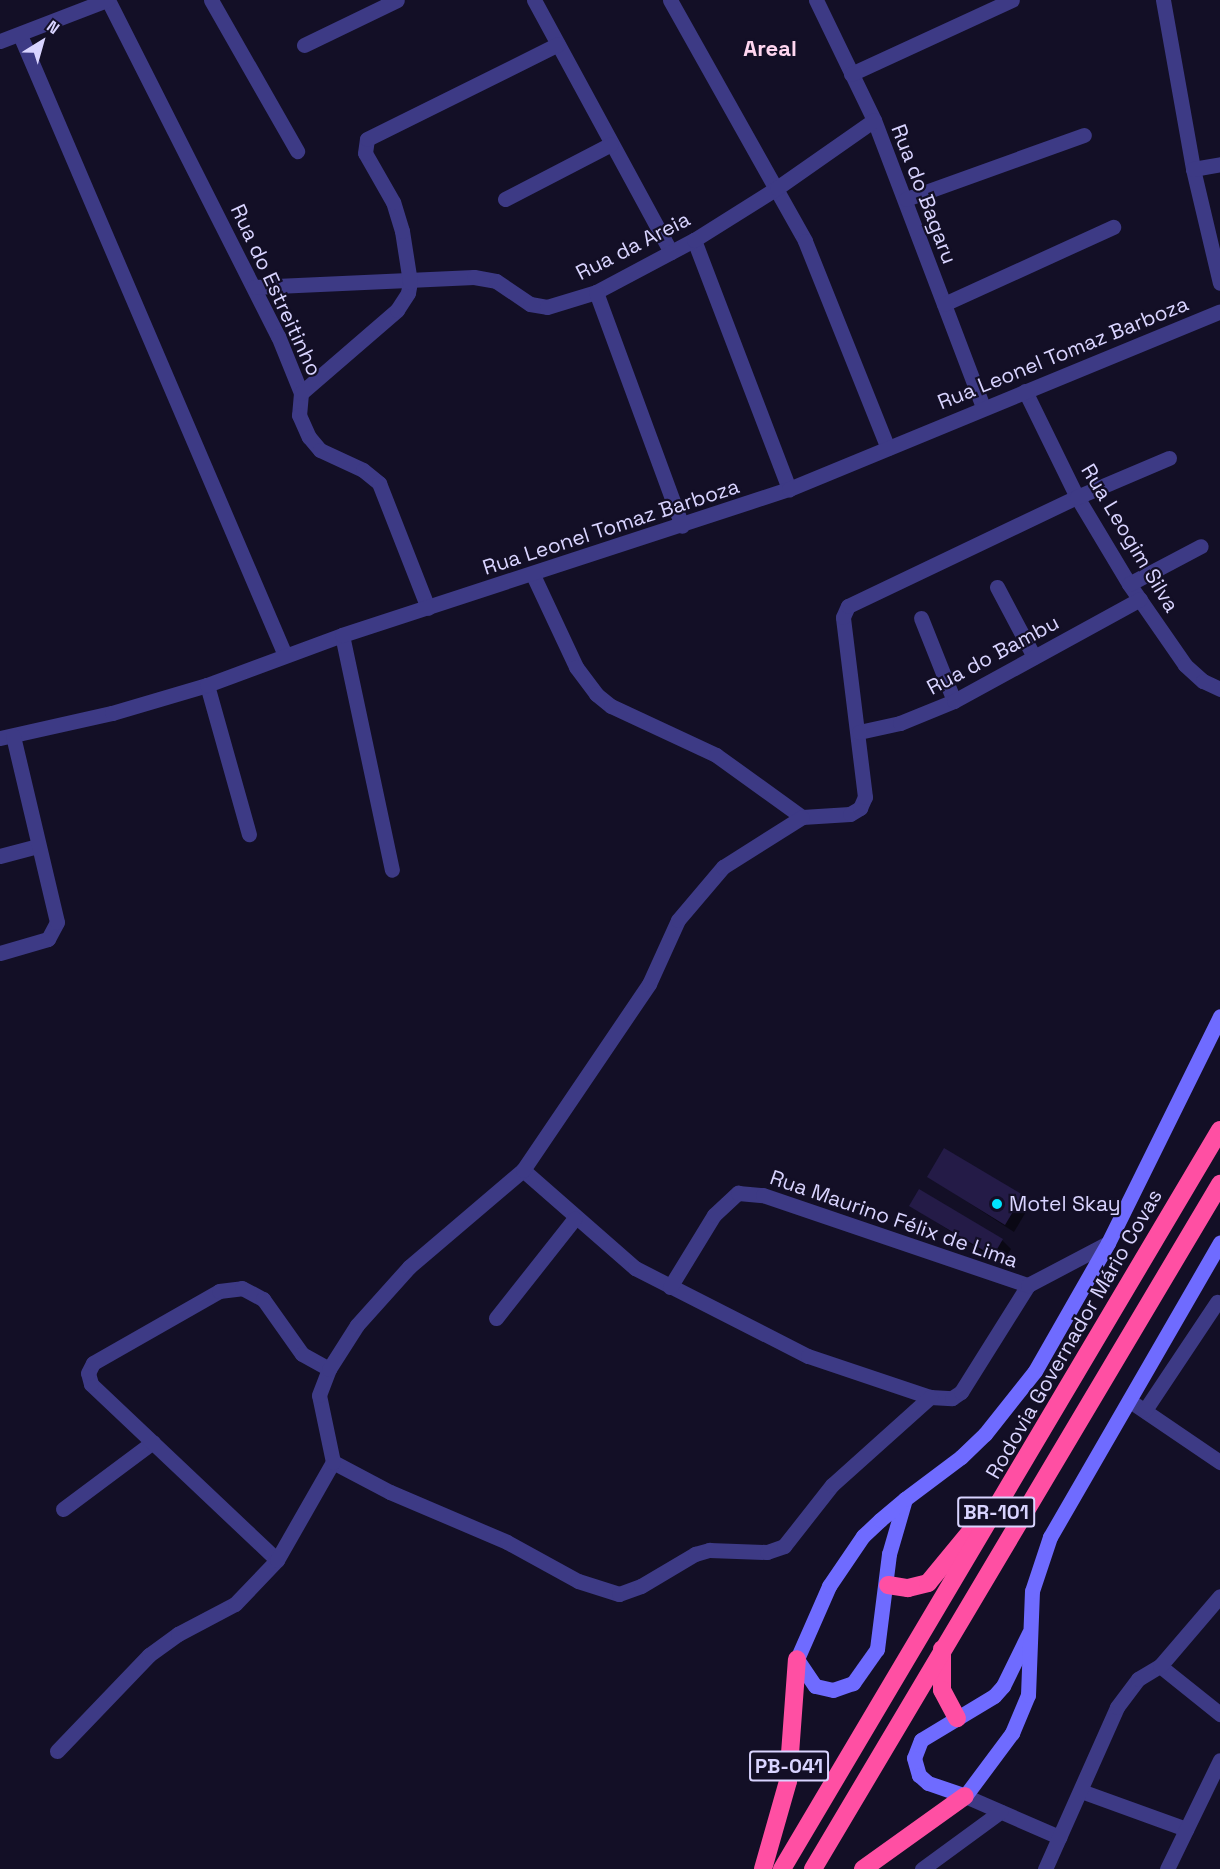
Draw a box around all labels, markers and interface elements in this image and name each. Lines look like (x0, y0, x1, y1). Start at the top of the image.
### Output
north arrow (12, 12, 72, 72)
text: N (43, 16, 64, 39)
district label: Areal (743, 36, 797, 62)
street label: Rua do Bagaru (886, 121, 962, 267)
street label: Rua do Estreitinho (225, 200, 327, 380)
street label: Rua da Areia (572, 206, 694, 286)
street label: Rua Leonel Tomaz Barboza (934, 291, 1192, 415)
street label: Rua Leogim Silva (1076, 459, 1184, 617)
street label: Rua Leonel Tomaz Barboza (479, 473, 743, 581)
street label: Rua do Bambu (923, 610, 1063, 700)
street label: Rua Maurino Félix de Lima (767, 1165, 1021, 1273)
street label: Rodovia Governador Mário Covas (981, 1185, 1167, 1483)
place label: Motel Skay (1009, 1191, 1121, 1217)
marker: Motel Skay (990, 1197, 1004, 1211)
road number: BR-101 (957, 1495, 1035, 1529)
road number: PB-041 (748, 1749, 830, 1783)

